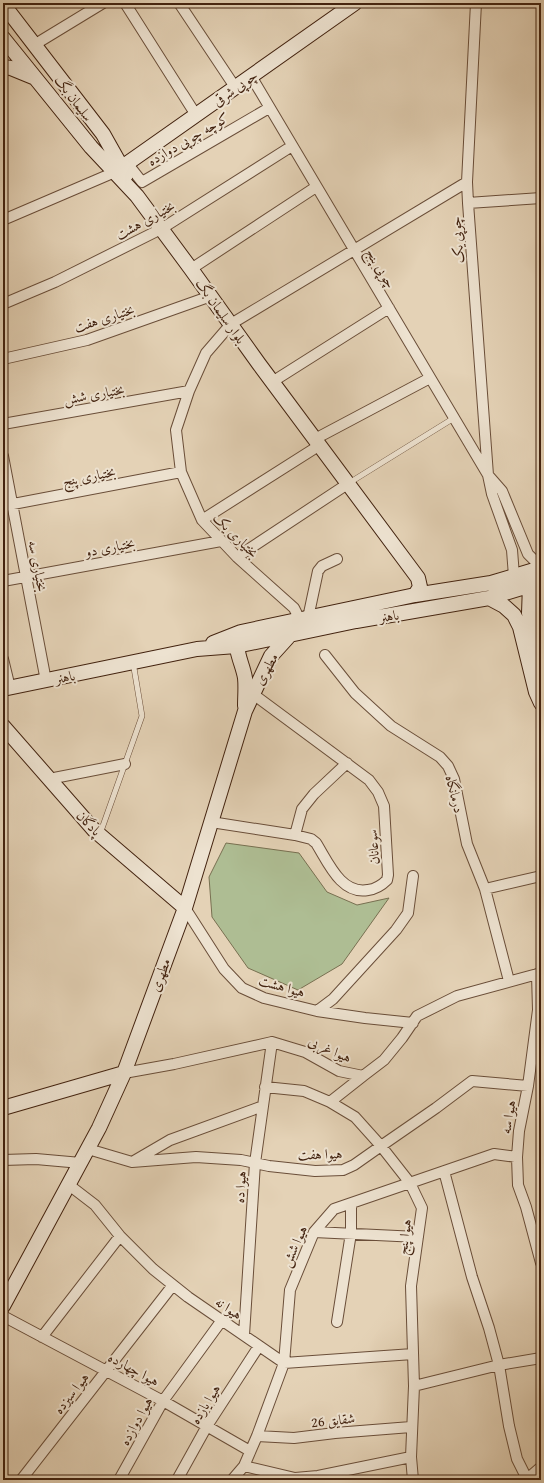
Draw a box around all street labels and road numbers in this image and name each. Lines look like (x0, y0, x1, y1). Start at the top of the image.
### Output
street label: چوپی شرقی (208, 65, 262, 112)
street label: سلیمان بگ (50, 71, 98, 125)
street label: کوچه چوپی دوازده (143, 107, 233, 171)
street label: بختیاری هشت (112, 195, 178, 245)
street label: چوپی یک (445, 216, 470, 264)
street label: چوپی پنج (359, 244, 401, 294)
street label: بلوار سلیمان بگ (191, 274, 251, 348)
street label: بختیاری هفت (71, 299, 137, 337)
street label: بختیاری شش (62, 379, 126, 409)
street label: بختیاری پنج (61, 461, 118, 494)
street label: بختیاری یک (209, 508, 263, 562)
street label: بختیاری دو (81, 532, 137, 562)
street label: بختیاری سه (23, 539, 53, 593)
street label: باهنر (376, 605, 401, 628)
street label: مطهری (249, 649, 283, 689)
street label: باهنر (51, 665, 77, 689)
street label: درمانگاه (441, 773, 469, 815)
street label: پادگان (71, 806, 107, 842)
street label: سوعانان (362, 829, 384, 865)
street label: مطهری (145, 956, 175, 994)
street label: هیوا هشت (256, 970, 308, 1002)
street label: هیوا غربی (305, 1031, 355, 1067)
street label: هیوا سه (495, 1099, 521, 1135)
street label: هیوا هفت (297, 1143, 343, 1165)
street label: هیوا ده (229, 1170, 251, 1204)
street label: هیوا پنج (392, 1218, 419, 1257)
street label: هیوا شش (276, 1222, 312, 1270)
street label: هیوا نه (212, 1292, 246, 1324)
street label: هیوا چهارده (105, 1347, 163, 1391)
street label: هیوا سیزده (48, 1368, 94, 1418)
street label: هیوا یازده (185, 1380, 225, 1428)
street label: هیوا دوازده (114, 1393, 158, 1449)
street label: شقایق 26 (310, 1408, 356, 1432)

